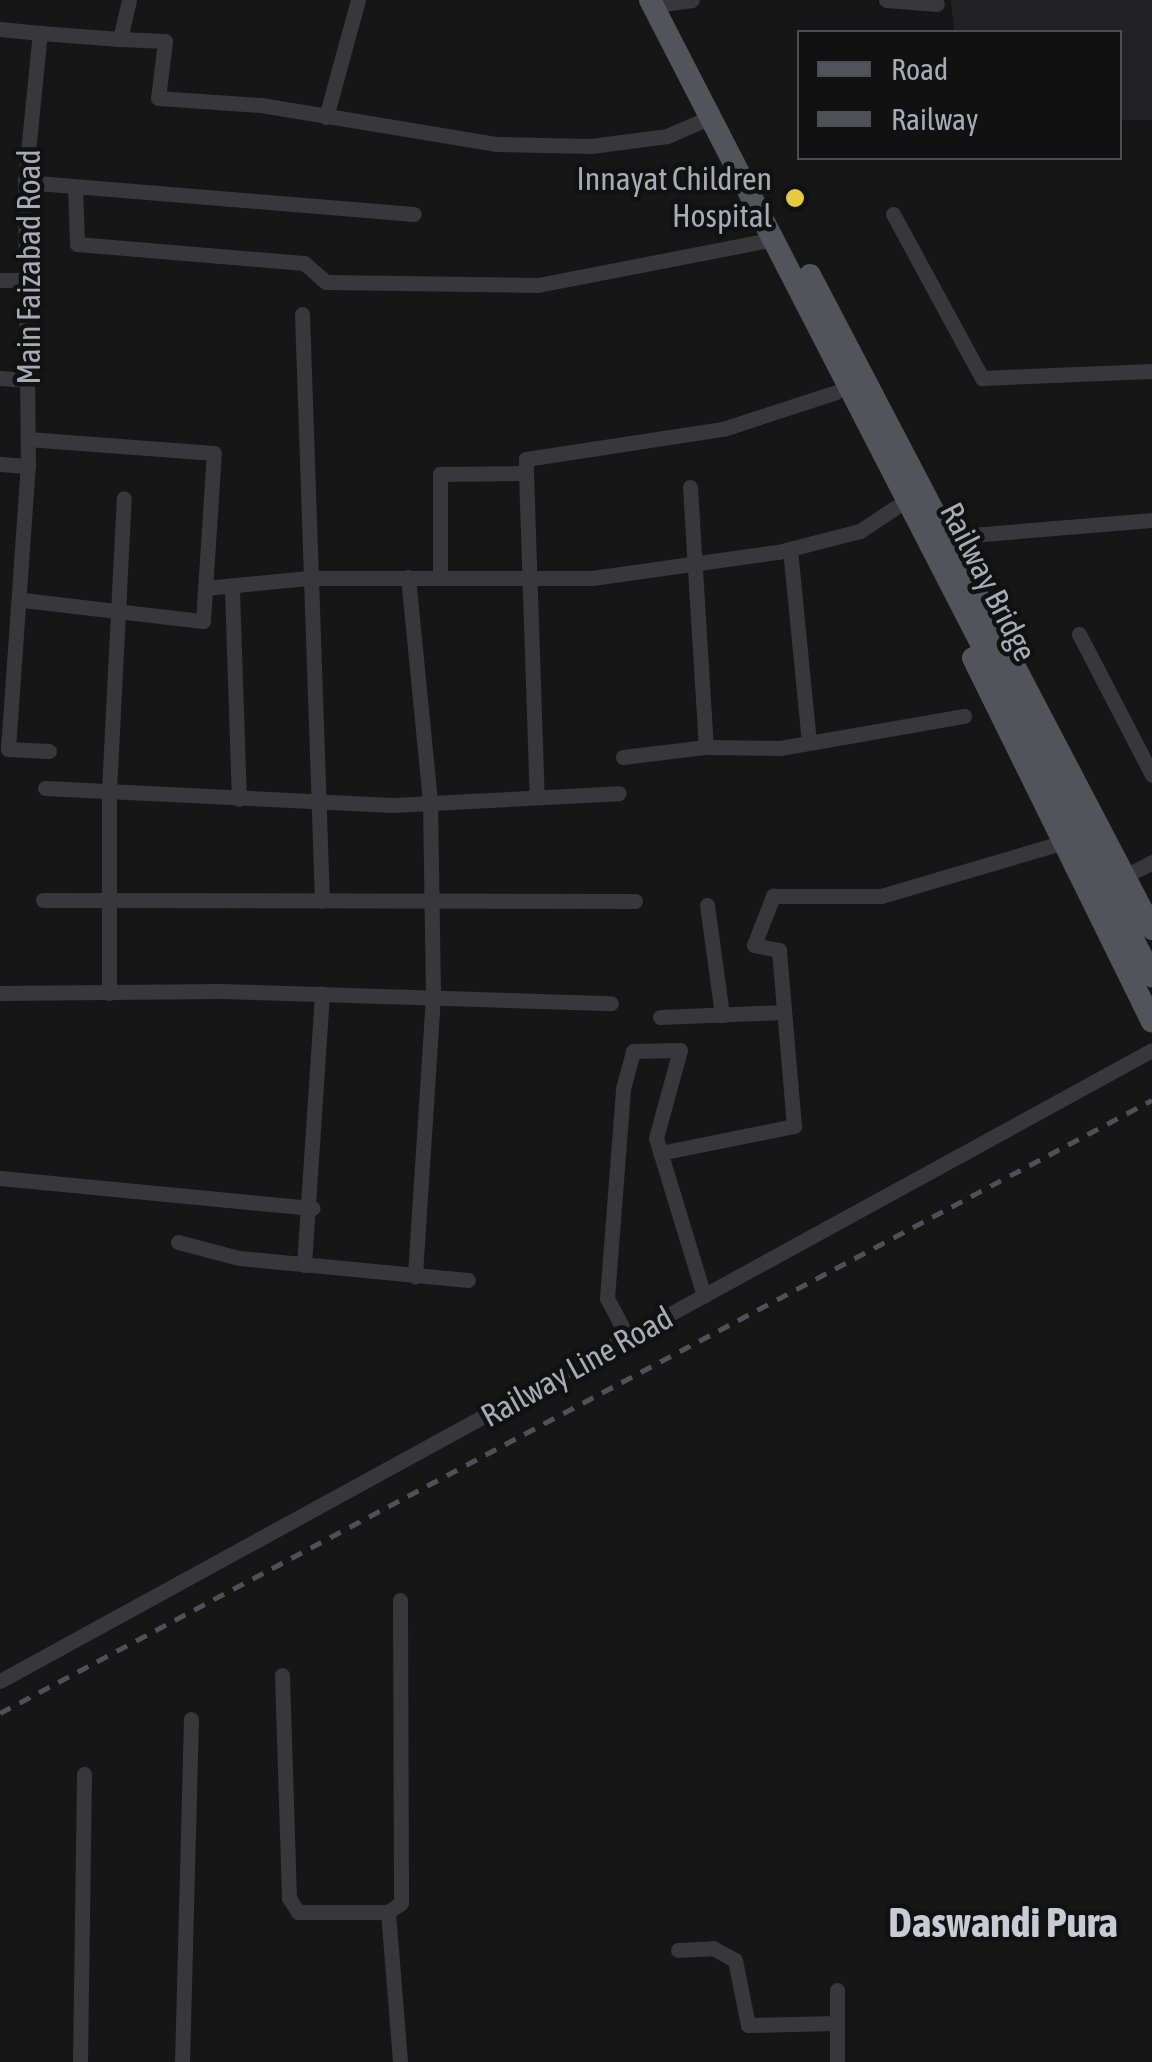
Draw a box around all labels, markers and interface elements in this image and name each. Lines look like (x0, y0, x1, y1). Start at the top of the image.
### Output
legend (797, 30, 1122, 160)
text: Road (891, 52, 948, 86)
text: Railway (891, 102, 978, 136)
street label: Main Faizabad Road (10, 149, 48, 385)
place label: Innayat Children Hospital (576, 161, 772, 236)
marker: Innayat Children Hospital (782, 185, 808, 211)
street label: Railway Bridge (932, 496, 1044, 668)
street label: Railway Line Road (475, 1299, 679, 1435)
district label: Daswandi Pura (888, 1897, 1118, 1947)

